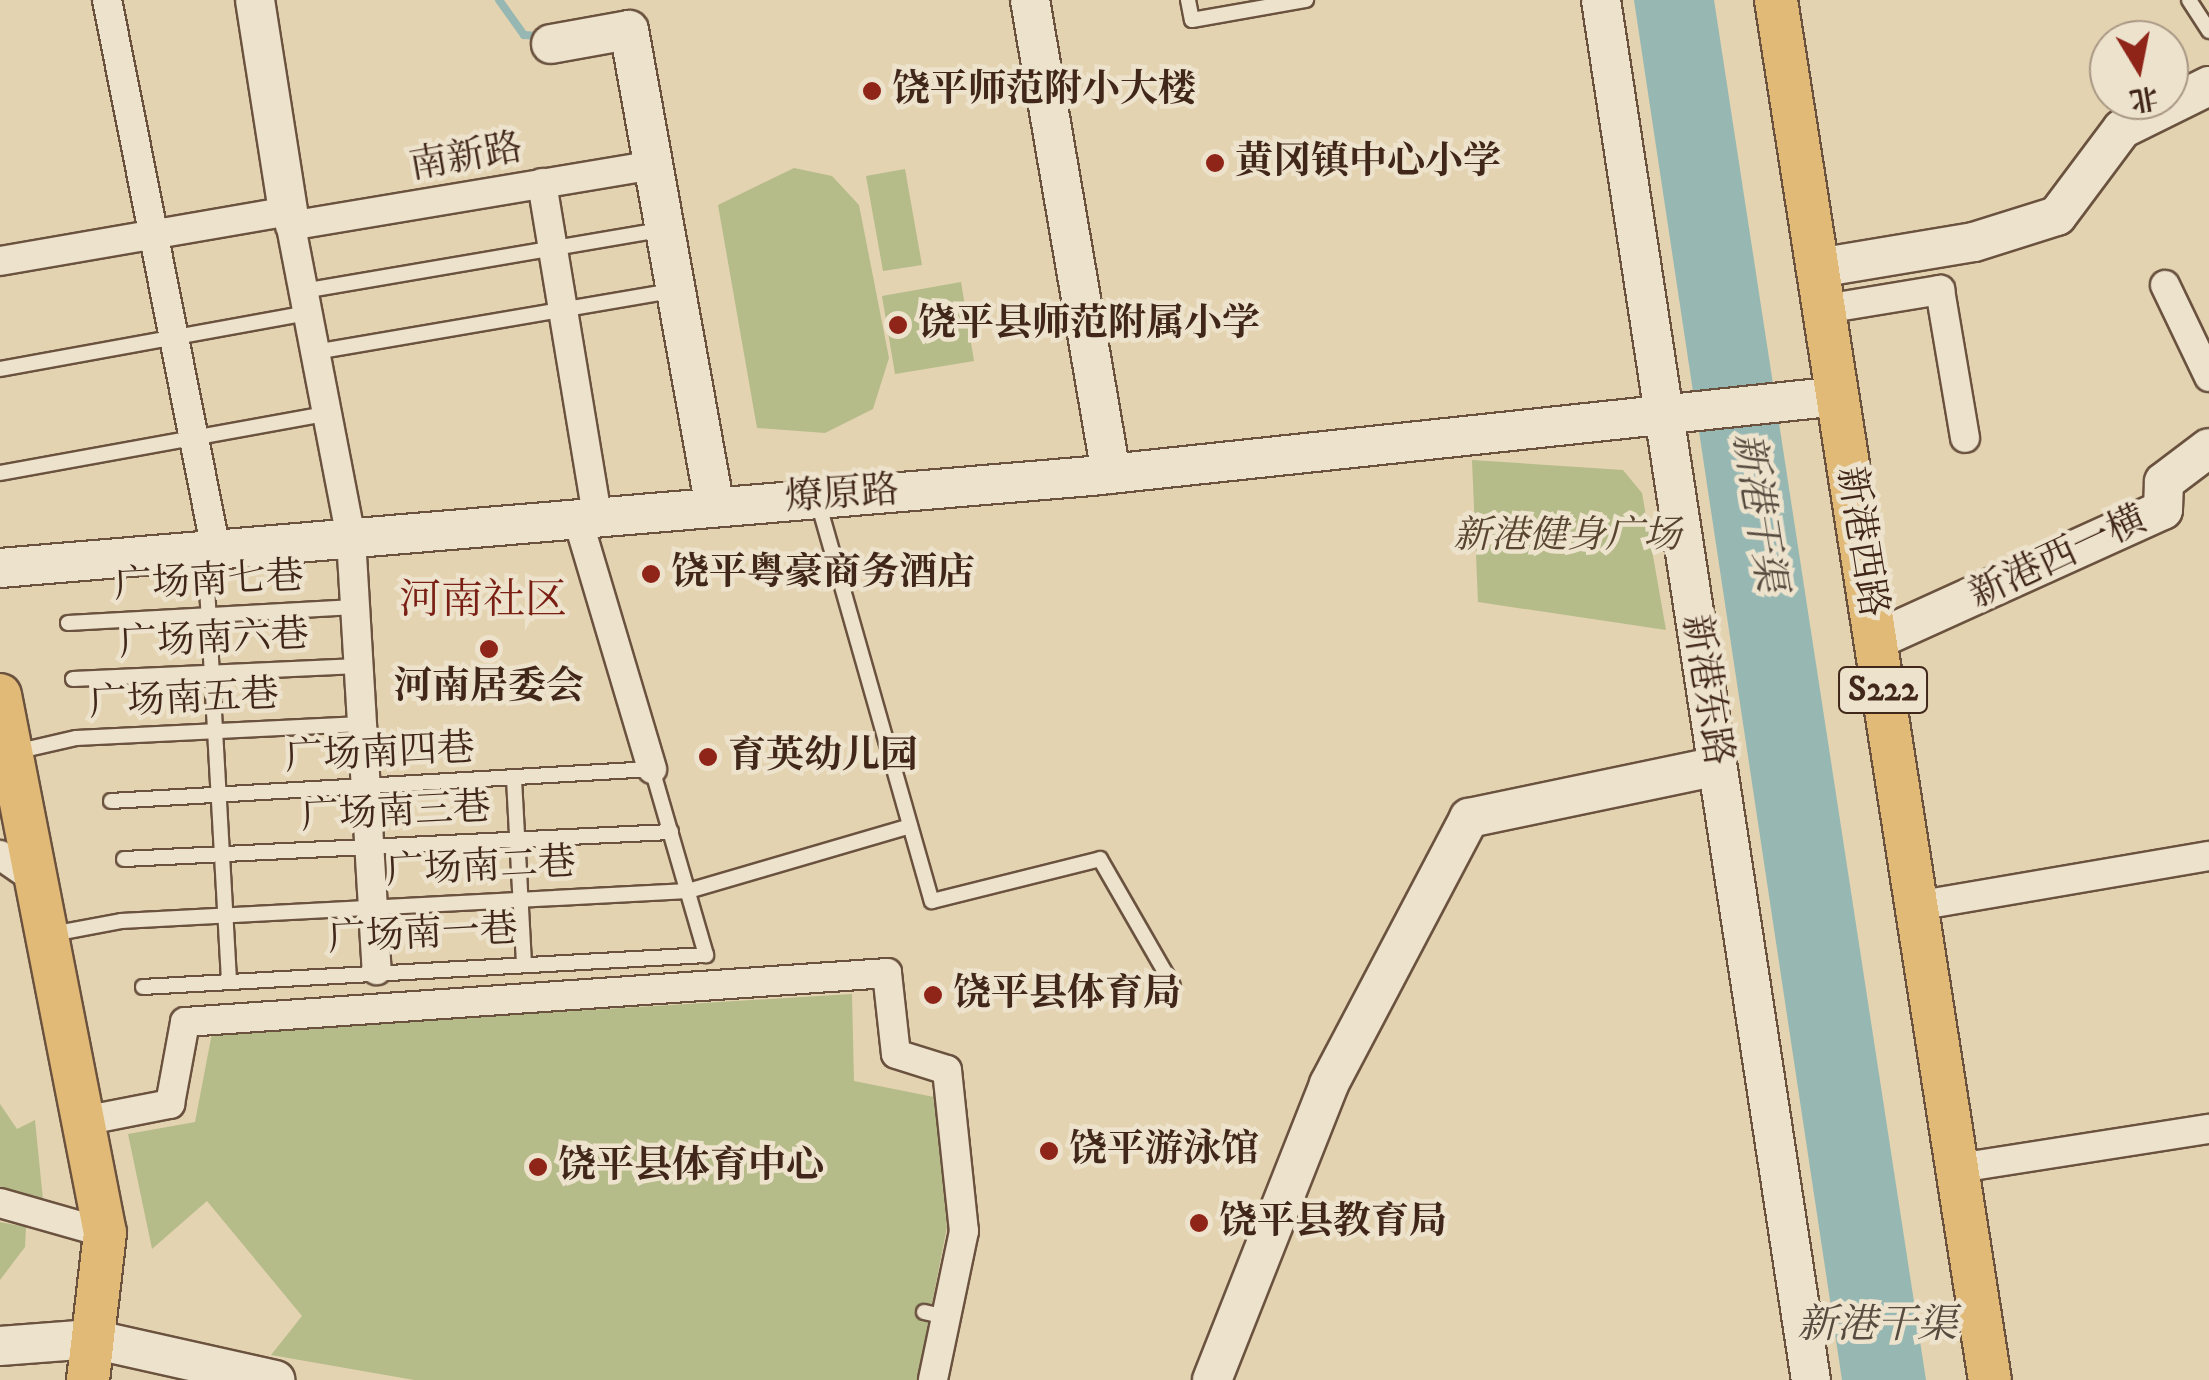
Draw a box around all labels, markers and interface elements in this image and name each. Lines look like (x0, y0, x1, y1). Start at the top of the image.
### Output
north arrow (2089, 20, 2189, 120)
place label: 饶平师范附小大楼 (892, 68, 1196, 114)
text: 北 (2127, 78, 2161, 118)
marker: 饶平师范附小大楼 (861, 80, 883, 102)
street label: 南新路 (406, 126, 526, 190)
place label: 黄冈镇中心小学 (1235, 140, 1501, 186)
marker: 黄冈镇中心小学 (1204, 152, 1226, 174)
place label: 饶平县师范附属小学 (918, 302, 1260, 348)
marker: 饶平县师范附属小学 (887, 314, 909, 336)
water label: 新港干渠 (1722, 429, 1794, 595)
street label: 新港西路 (1827, 463, 1895, 621)
street label: 燎原路 (784, 468, 900, 522)
street label: 新港西一横 (1962, 497, 2154, 619)
park label: 新港健身广场 (1453, 514, 1681, 560)
place label: 饶平粤豪商务酒店 (671, 551, 975, 597)
street label: 广场南七巷 (113, 554, 305, 610)
marker: 饶平粤豪商务酒店 (640, 563, 662, 585)
district label: 河南社区 (399, 576, 567, 626)
street label: 新港东路 (1672, 611, 1740, 769)
street label: 广场南六巷 (118, 612, 310, 668)
marker: 河南居委会 (478, 638, 500, 660)
road number: S222 (1838, 660, 1928, 720)
place label: 河南居委会 (394, 665, 584, 711)
street label: 广场南五巷 (88, 672, 280, 728)
street label: 广场南四巷 (284, 726, 476, 782)
place label: 育英幼儿园 (728, 734, 918, 780)
marker: 育英幼儿园 (697, 746, 719, 768)
street label: 广场南三巷 (300, 785, 492, 841)
street label: 广场南二巷 (385, 840, 577, 896)
street label: 广场南一巷 (327, 907, 519, 963)
place label: 饶平县体育局 (953, 972, 1181, 1018)
marker: 饶平县体育局 (922, 984, 944, 1006)
place label: 饶平游泳馆 (1069, 1128, 1259, 1174)
marker: 饶平游泳馆 (1038, 1140, 1060, 1162)
place label: 饶平县体育中心 (558, 1144, 824, 1190)
marker: 饶平县体育中心 (527, 1156, 549, 1178)
place label: 饶平县教育局 (1219, 1200, 1447, 1246)
marker: 饶平县教育局 (1188, 1212, 1210, 1234)
water label: 新港干渠 (1797, 1302, 1957, 1350)

